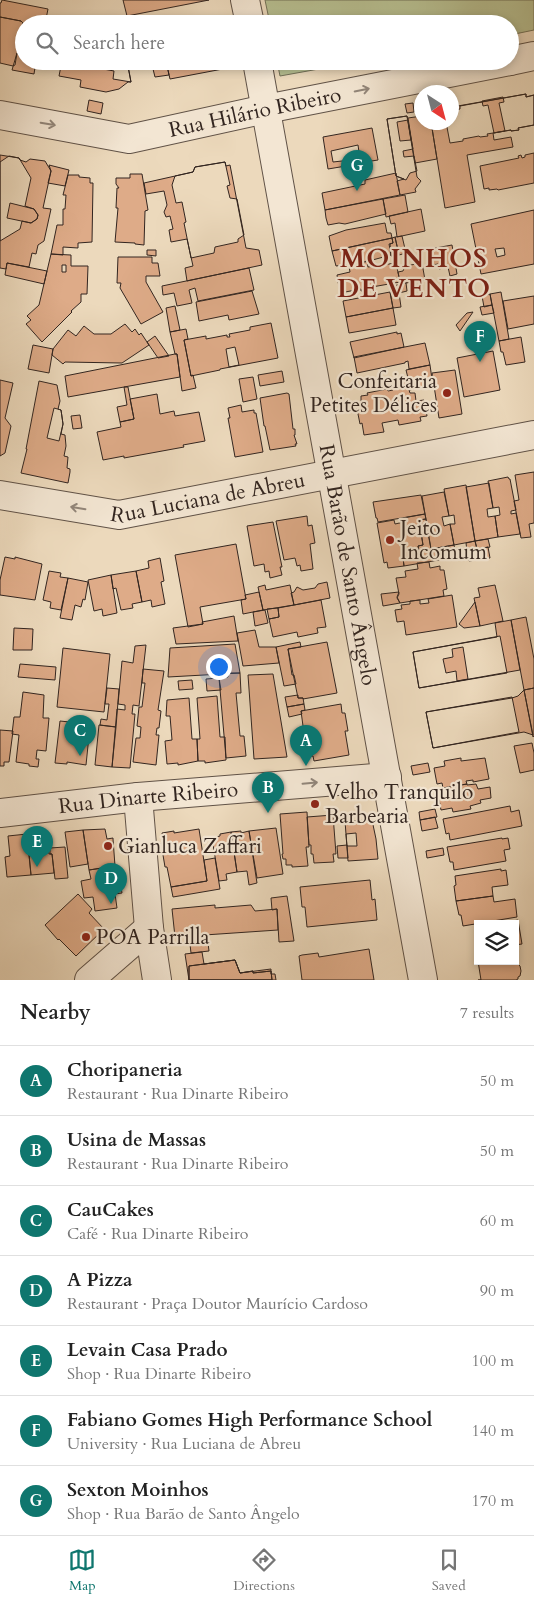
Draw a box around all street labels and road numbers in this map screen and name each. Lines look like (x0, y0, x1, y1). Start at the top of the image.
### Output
street label: Rua Hilário Ribeiro (166, 81, 344, 145)
street label: Rua Barão de Santo Ângelo (312, 442, 384, 688)
street label: Rua Luciana de Abreu (108, 465, 308, 531)
street label: Rua Dinarte Ribeiro (57, 775, 239, 821)

